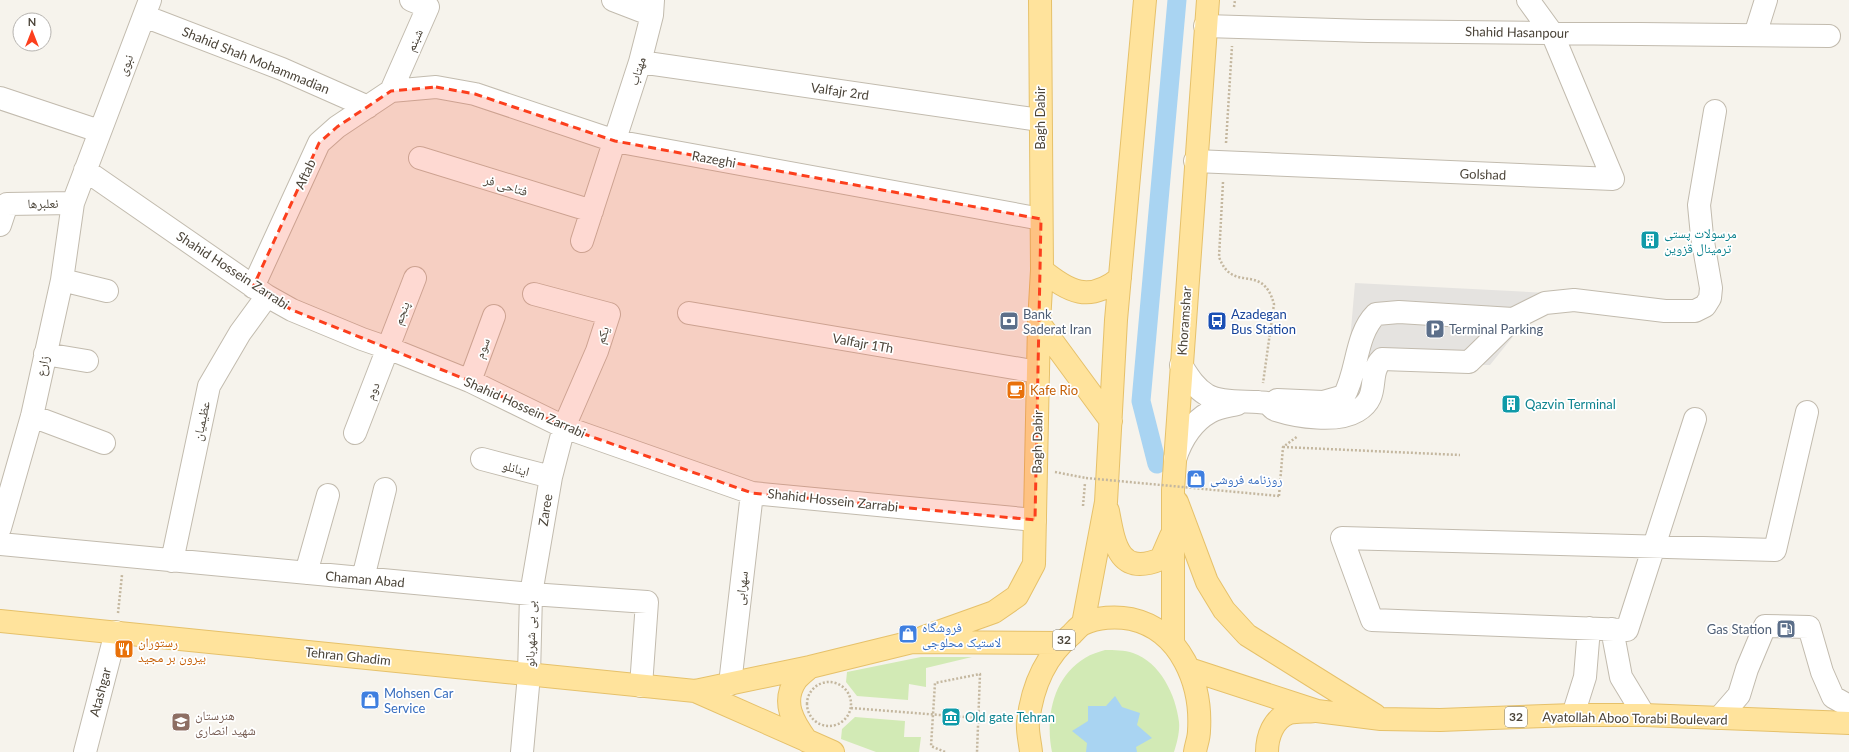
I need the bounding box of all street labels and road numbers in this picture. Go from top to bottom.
street label: Shahid Shah Mohammadian [180,23,332,97]
street label: Shahid Hasanpour [1465,23,1569,41]
street label: شبنم [402,26,427,54]
street label: نبوی [114,52,137,78]
street label: مهتاب [625,55,649,87]
street label: Valfajr 2rd [810,79,870,103]
street label: Bagh Dabir [1032,86,1048,150]
street label: Razeghi [691,147,737,171]
street label: Aftab [291,157,319,191]
street label: Golshad [1459,165,1507,183]
street label: فتاحی فر [481,171,530,200]
street label: نعلبرها [27,195,59,212]
street label: Shahid Hossein Zarrabi [174,228,292,312]
street label: Khoramshar [1174,286,1194,356]
street label: پنجم [389,299,414,327]
street label: یکم [592,324,613,346]
street label: Valfajr 1Th [831,330,895,356]
street label: سوم [471,335,494,361]
street label: زارع [32,354,54,378]
street label: Shahid Hossein Zarrabi [462,373,588,441]
street label: دوم [361,380,384,403]
street label: عظیمیان [189,399,214,443]
street label: Bagh Dabir [1028,410,1046,474]
street label: اینانلو [500,457,531,480]
street label: Shahid Hossein Zarrabi [767,485,899,515]
street label: Zaree [535,493,555,527]
street label: Chaman Abad [325,568,405,590]
street label: سهرابی [731,570,752,606]
street label: بی بی شهربانو [521,600,540,668]
road number: 32 [1053,630,1075,650]
street label: Tehran Ghadim [304,644,392,668]
street label: Atashgar [86,665,114,718]
road number: 32 [1505,707,1527,727]
street label: Ayatollah Aboo Torabi Boulevard [1542,708,1728,728]

